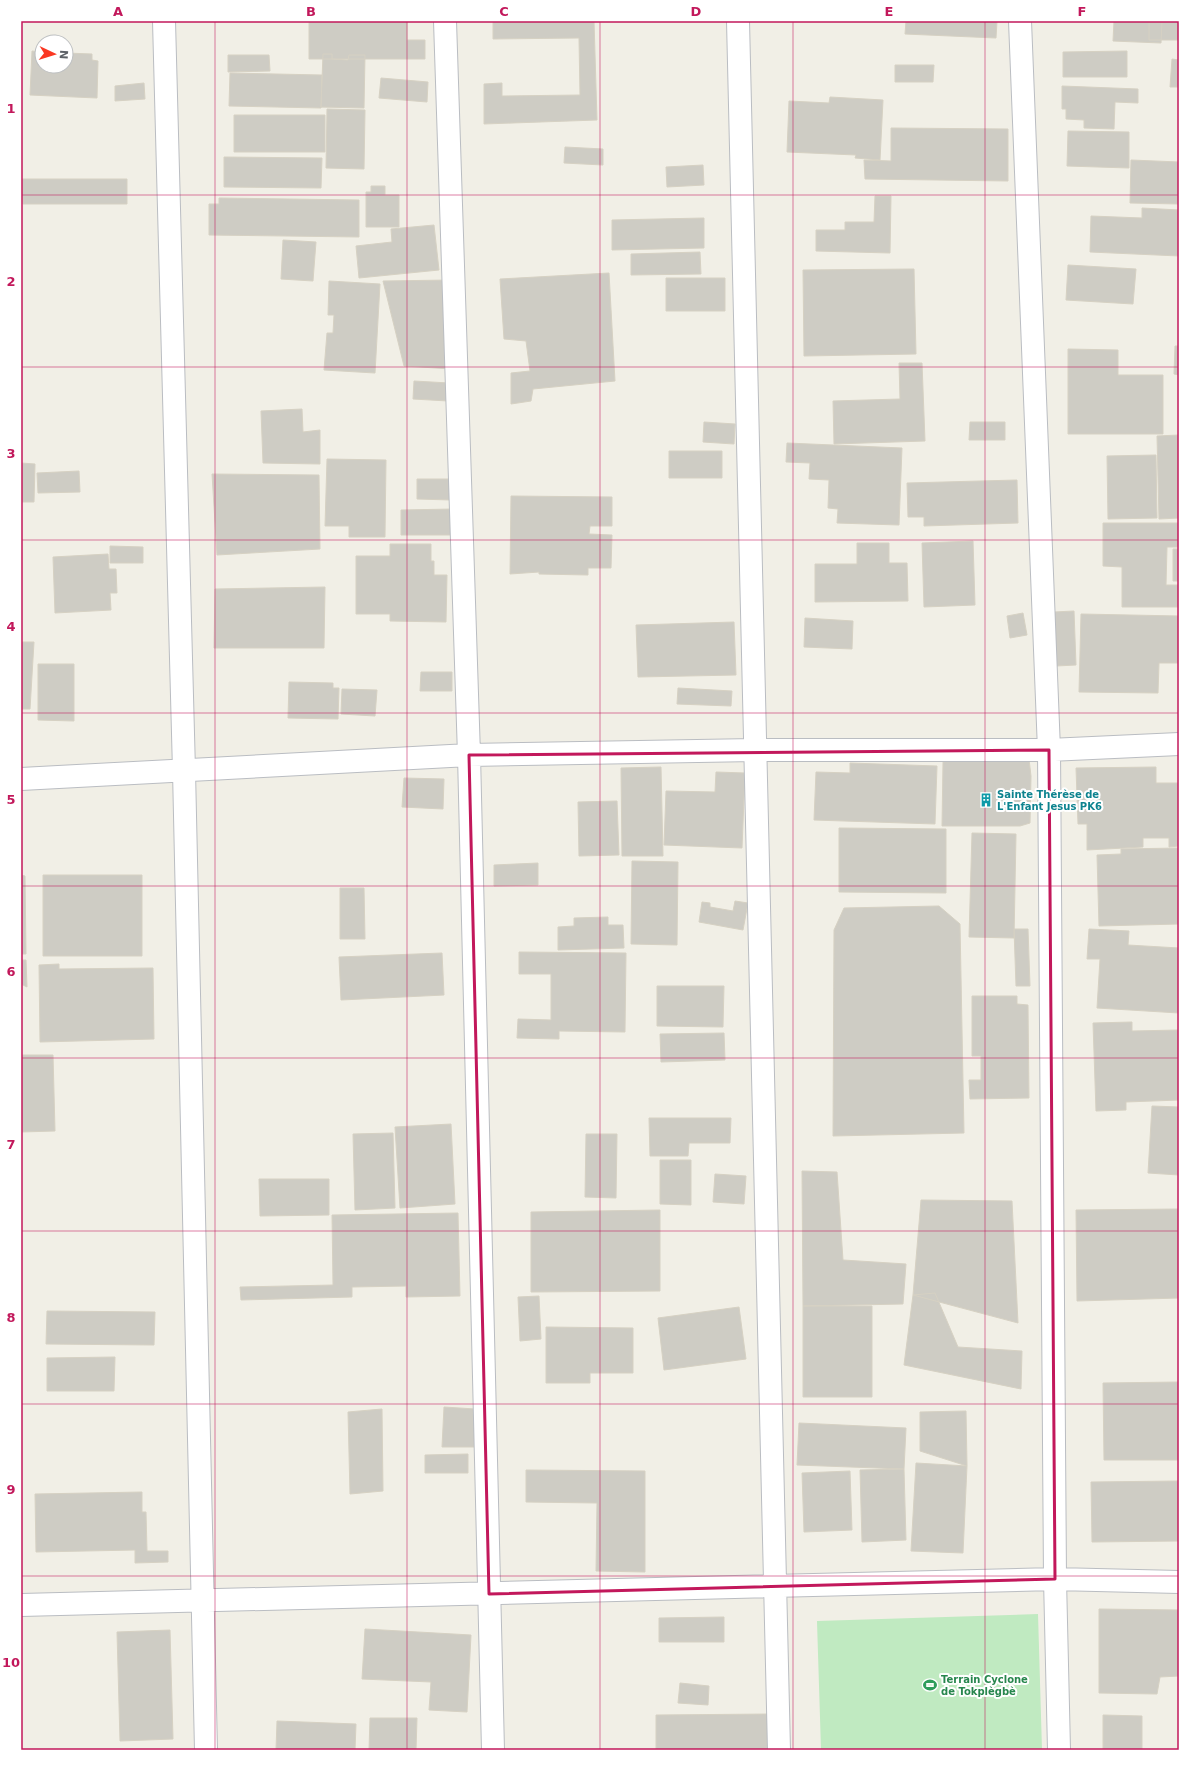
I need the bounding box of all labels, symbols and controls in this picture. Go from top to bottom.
text: A [113,4,123,19]
text: B [306,4,316,19]
text: C [499,4,509,19]
text: D [691,4,702,19]
text: E [885,4,893,19]
text: F [1078,4,1086,19]
north arrow [34,34,74,74]
text: N [57,50,70,60]
text: 1 [6,101,16,116]
text: 2 [6,274,16,289]
text: 3 [6,446,16,461]
text: 4 [6,619,16,634]
place label: Sainte Thérèse de L'Enfant Jesus PK6 [997,789,1102,812]
text: 5 [6,792,16,807]
building icon: Sainte Thérèse de L'Enfant Jesus PK6 [978,792,994,808]
text: 6 [6,964,16,979]
text: 7 [6,1137,16,1152]
text: 8 [6,1310,16,1325]
text: 9 [6,1482,16,1497]
text: 10 [2,1655,20,1670]
place label: Terrain Cyclone de Tokplègbè [941,1674,1028,1697]
sports icon: Terrain Cyclone de Tokplègbè [922,1677,938,1693]

